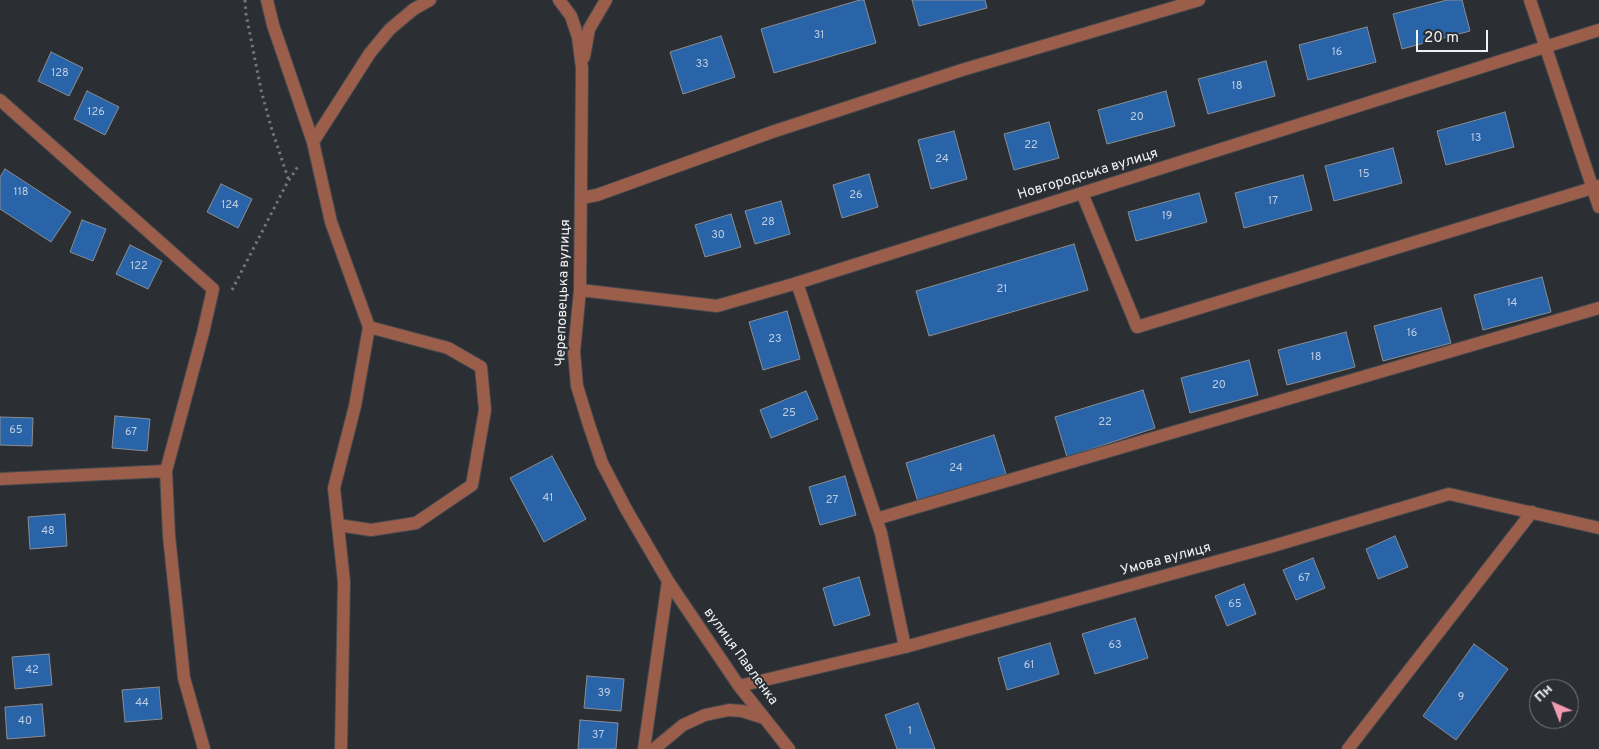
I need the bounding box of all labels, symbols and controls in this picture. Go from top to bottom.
scale bar [1419,20,1492,52]
house number: 31 [814,29,824,43]
text: 20 m [1424,29,1459,48]
house number: 16 [1332,46,1342,60]
house number: 33 [695,58,709,72]
house number: 128 [51,67,69,81]
house number: 18 [1232,80,1242,94]
house number: 126 [87,106,105,120]
house number: 20 [1130,111,1144,125]
house number: 13 [1471,132,1481,146]
house number: 22 [1024,139,1038,153]
street label: Новгородська вулиця [1016,146,1160,204]
house number: 24 [935,153,949,167]
house number: 15 [1359,168,1369,182]
house number: 118 [14,186,28,200]
house number: 26 [849,189,863,203]
house number: 17 [1268,195,1278,209]
house number: 124 [221,199,239,213]
house number: 19 [1162,210,1172,224]
house number: 28 [761,216,775,230]
street label: Череповецька вулиця [553,219,575,367]
house number: 30 [711,229,725,243]
house number: 122 [130,260,148,274]
house number: 21 [997,283,1007,297]
house number: 14 [1507,297,1517,311]
house number: 16 [1407,327,1417,341]
house number: 23 [768,333,782,347]
house number: 18 [1311,351,1321,365]
house number: 20 [1212,379,1226,393]
house number: 25 [782,407,796,421]
house number: 22 [1098,416,1112,430]
house number: 65 [9,424,23,438]
house number: 67 [125,426,137,440]
house number: 24 [949,462,963,476]
house number: 41 [543,492,553,506]
house number: 27 [826,494,838,508]
house number: 48 [41,525,55,539]
street label: Умова вулиця [1119,540,1213,580]
house number: 67 [1298,572,1310,586]
house number: 65 [1228,598,1242,612]
street label: вулиця Павленка [699,605,781,709]
house number: 63 [1108,639,1122,653]
house number: 61 [1024,659,1034,673]
house number: 42 [25,664,39,678]
north arrow [1529,679,1579,729]
text: Пн [1531,681,1557,706]
house number: 39 [598,687,610,701]
house number: 9 [1458,691,1464,705]
house number: 44 [135,697,149,711]
house number: 40 [18,715,32,729]
house number: 1 [908,725,912,739]
house number: 37 [592,729,604,743]

